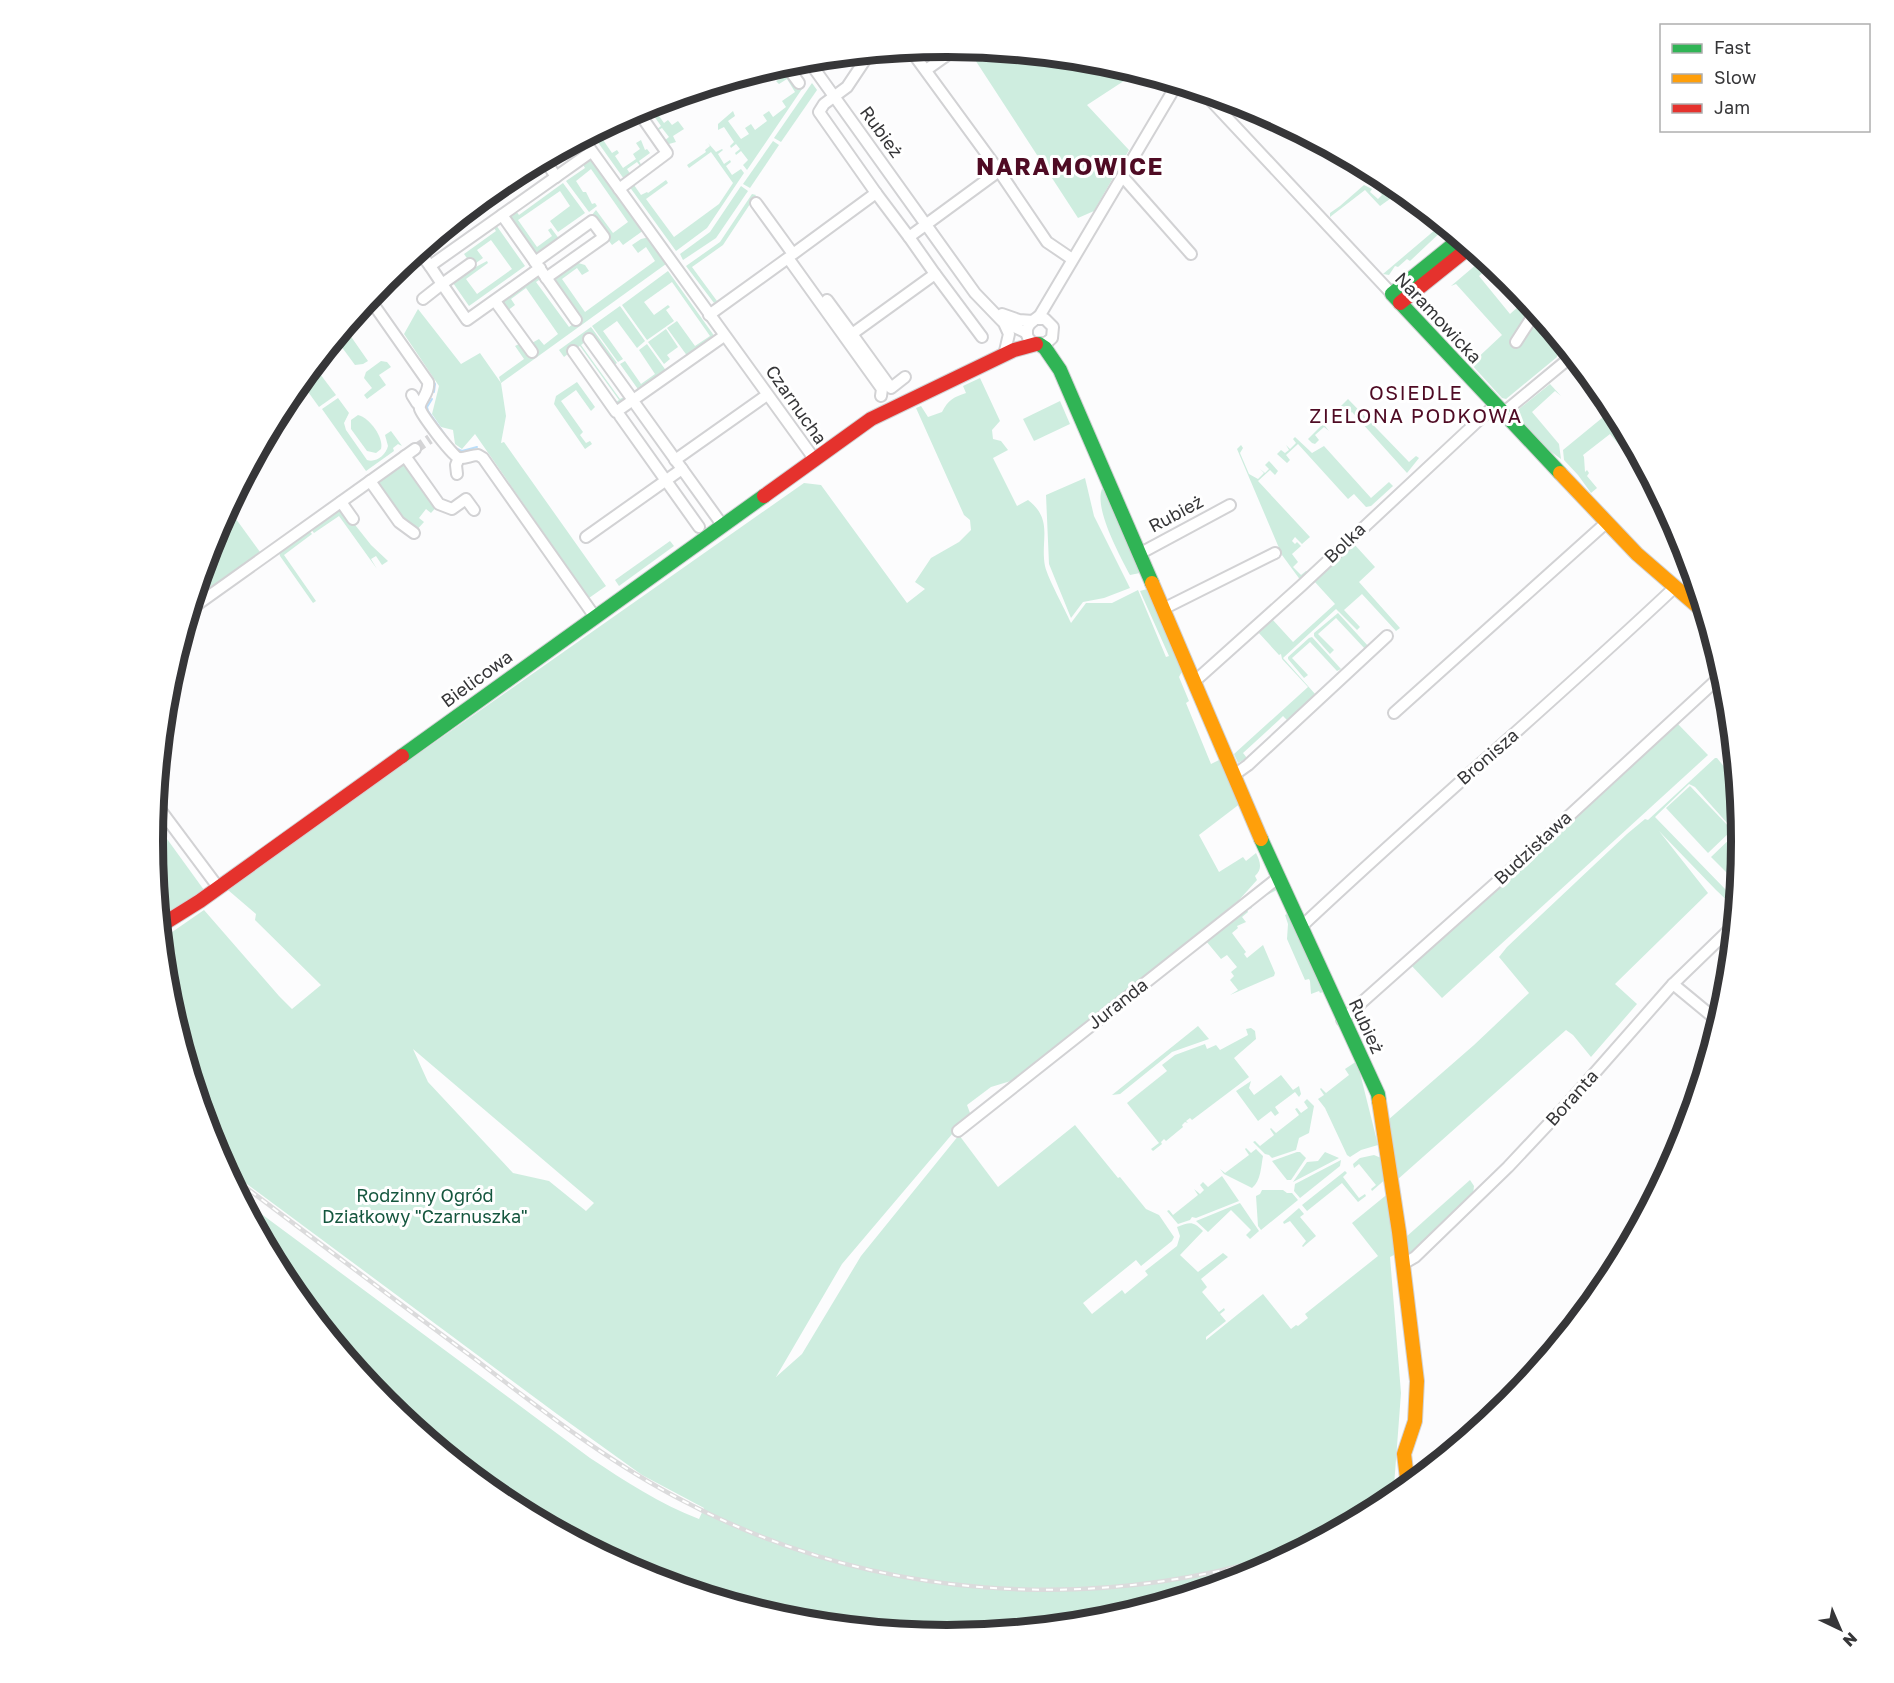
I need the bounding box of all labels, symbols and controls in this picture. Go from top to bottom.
legend [1660,24,1870,132]
text: Fast [1714,36,1751,58]
text: Slow [1714,66,1757,88]
text: Jam [1714,96,1750,118]
street label: Rubież [856,101,908,161]
district label: NARAMOWICE [976,151,1164,180]
street label: Naramowicka [1391,267,1487,368]
street label: Czarnucha [762,361,832,448]
district label: OSIEDLE ZIELONA PODKOWA [1309,380,1523,427]
street label: Rubież [1145,490,1206,537]
street label: Bolka [1319,517,1369,567]
street label: Bielicowa [436,645,516,711]
street label: Bronisza [1452,724,1523,789]
street label: Budzisława [1489,806,1576,889]
street label: Juranda [1083,973,1152,1033]
street label: Rubież [1345,995,1389,1057]
street label: Boranta [1540,1065,1602,1130]
park label: Rodzinny Ogród Działkowy "Czarnuszka" [322,1184,528,1227]
north arrow [1810,1599,1870,1659]
text: N [1839,1628,1862,1651]

